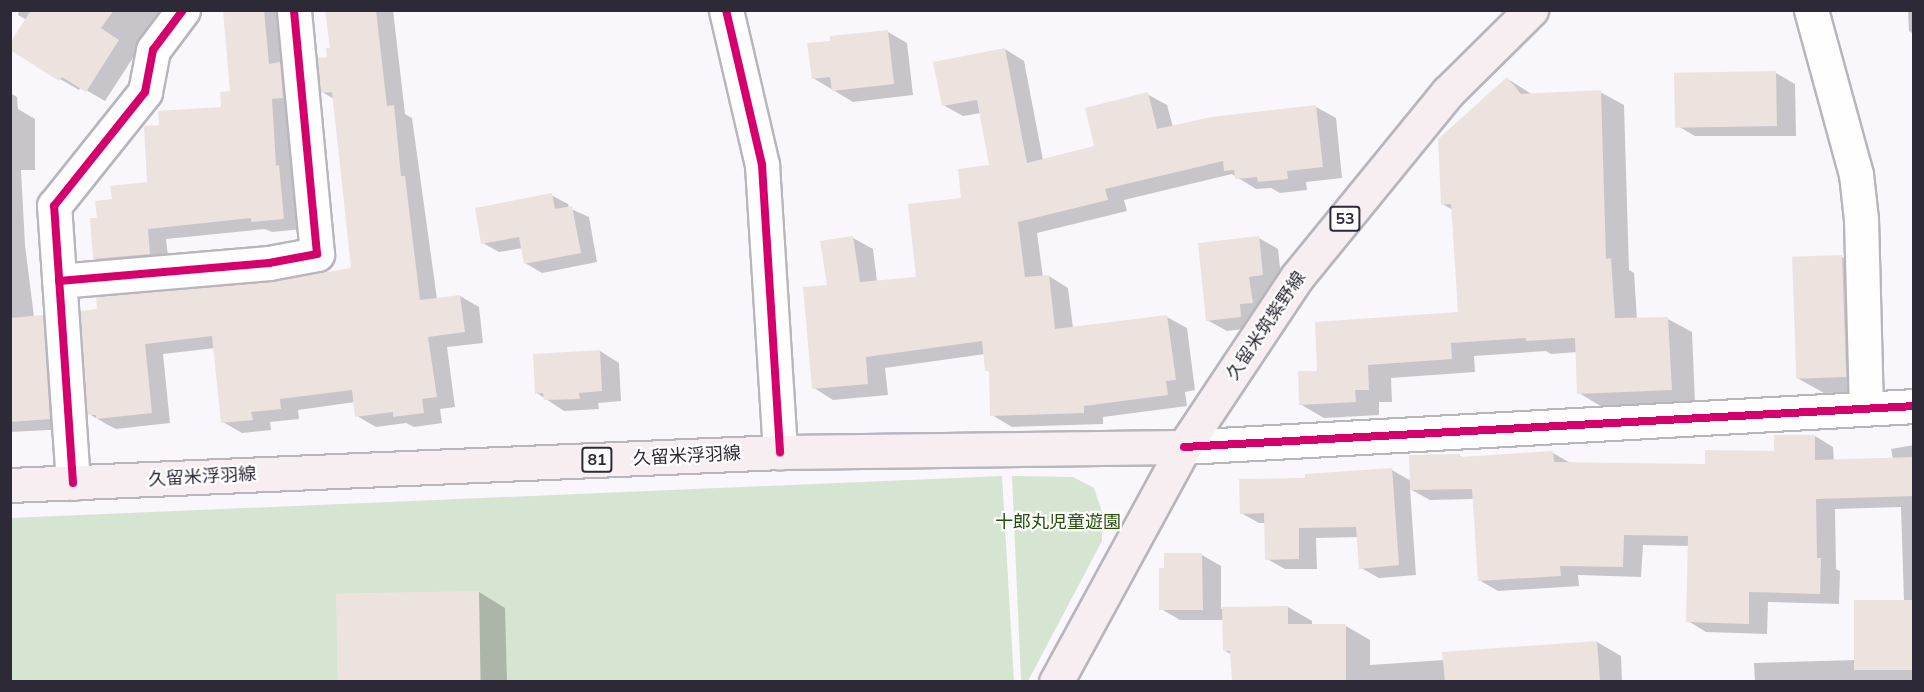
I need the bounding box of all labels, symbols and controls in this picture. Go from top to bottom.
road number: 53 [1328,206,1362,232]
street label: 久留米筑紫野線 [1222,268,1310,384]
street label: 久留米浮羽線 [633,442,741,470]
road number: 81 [580,447,614,473]
street label: 久留米浮羽線 [148,463,256,491]
park label: 十郎丸児童遊園 [995,511,1121,533]

